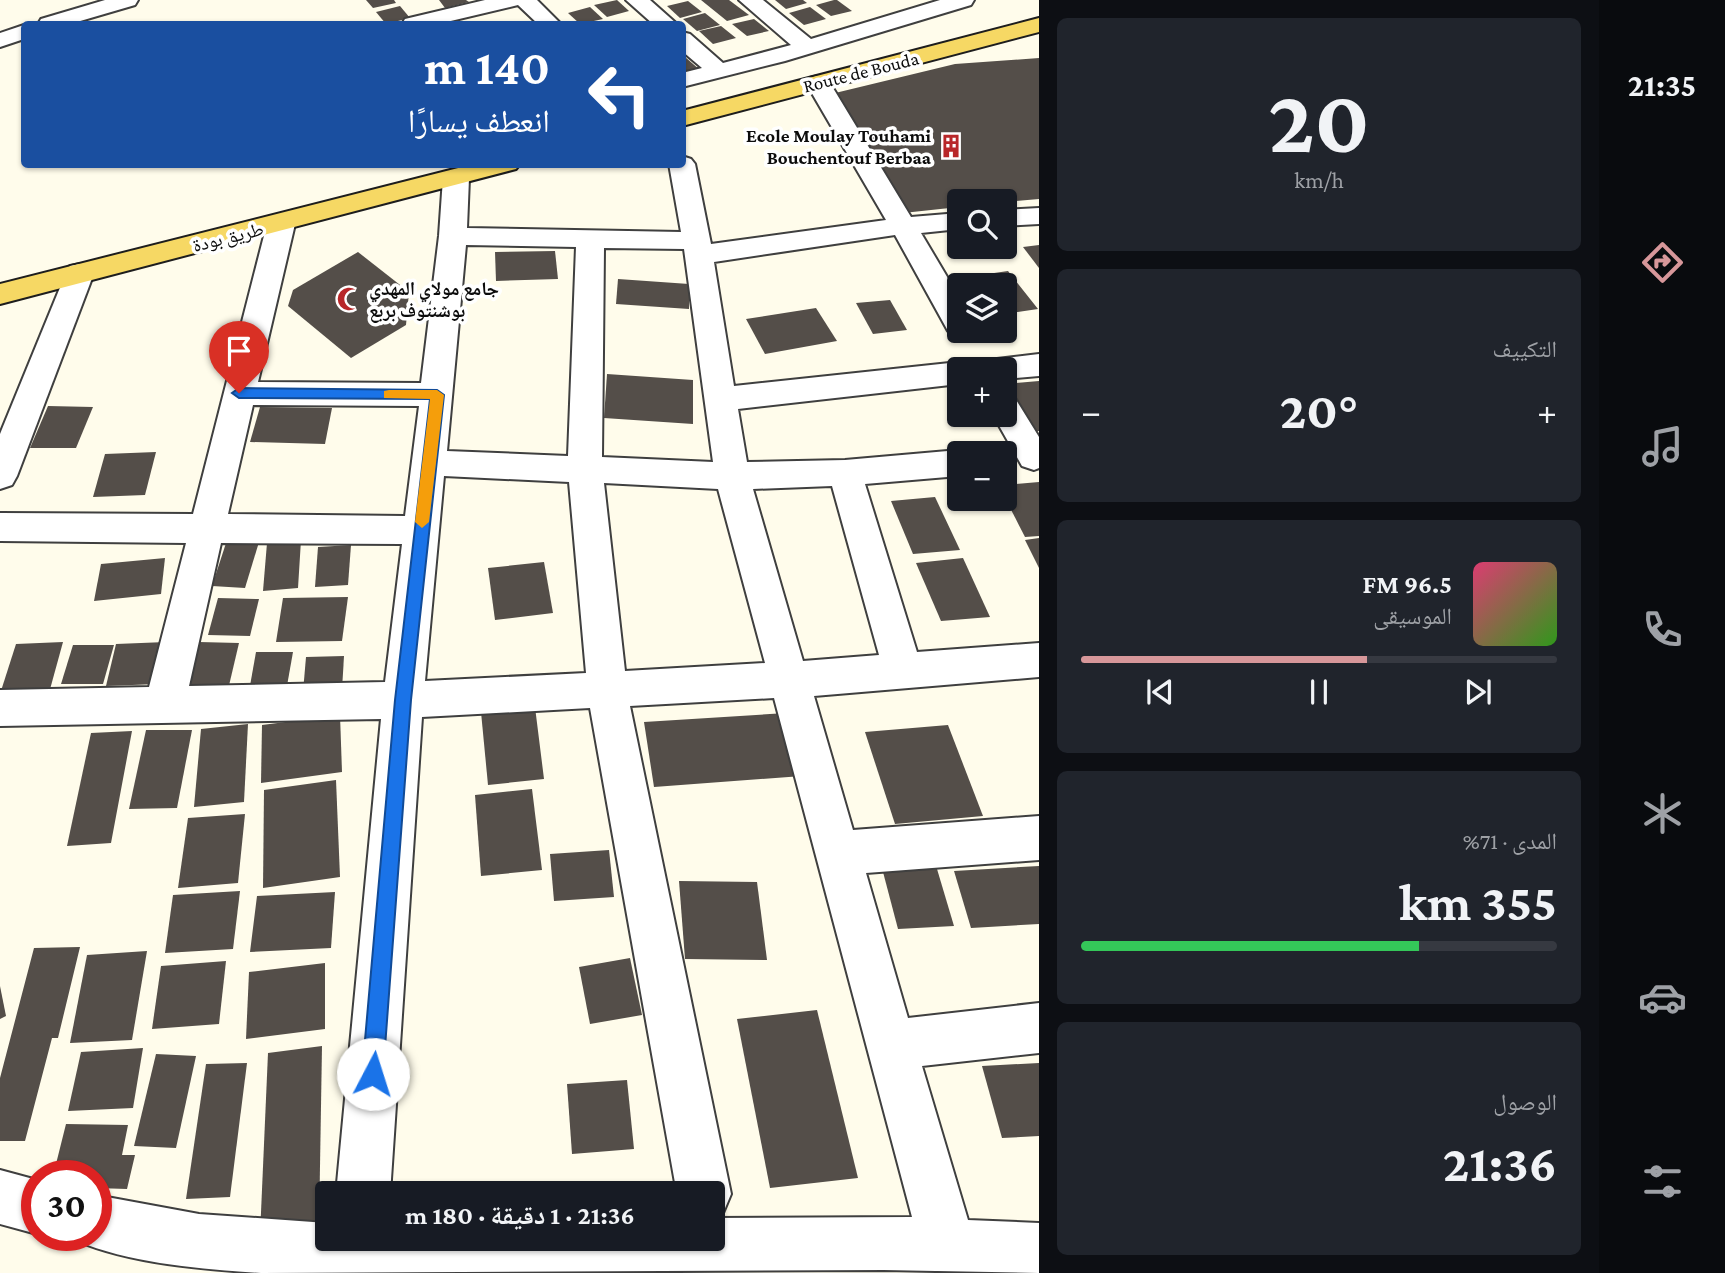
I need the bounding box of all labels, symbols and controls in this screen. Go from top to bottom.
text: 140 m [425,40,550,95]
street label: Route de Bouda [801,47,921,97]
icon: left [574,49,665,140]
text: 21:35 [1628,67,1696,103]
text: 20 [1268,70,1370,172]
text: انعطف يسارًا [408,103,550,139]
place label: Ecole Moulay Touhami Bouchentouf Berbaa [746,125,932,168]
building icon: Ecole Moulay Touhami Bouchentouf Berbaa [937,132,965,160]
text: km/h [1294,167,1344,193]
map controls [947,189,1017,511]
button: search [947,189,1017,259]
street label: طريق بودة [190,218,266,257]
icon: directions [1638,238,1687,287]
button: layers [947,273,1017,343]
place label: جامع مولاي المهدي بوشنتوف بربع [369,278,499,323]
mosque icon: جامع مولاي المهدي بوشنتوف بربع [335,285,363,313]
pin [209,321,269,393]
icon: arrive [220,332,258,370]
text: التكييف [1492,336,1557,362]
button: + [947,357,1017,427]
text: 20° [1280,381,1358,439]
text: − [1081,390,1101,432]
text: + [1537,390,1557,432]
icon: music [1638,422,1687,471]
button: − [947,441,1017,511]
text: 96.5 FM [1363,570,1452,599]
text: الموسيقى [1373,603,1452,629]
icon: phone [1638,605,1687,654]
icon: previous [1141,673,1179,711]
icon: pause [1300,673,1338,711]
icon: next [1459,673,1497,711]
icon: climate [1638,789,1687,838]
text: المدى · 71% [1463,828,1557,854]
text: 355 km [1399,873,1557,931]
icon: car [1638,973,1687,1022]
position arrow [336,1037,410,1111]
text: الوصول [1493,1089,1557,1115]
text: 21:36 [1443,1134,1557,1192]
icon: filters [1638,1157,1687,1206]
speed limit sign: 30 [21,1160,112,1251]
text: 21:36 · 1 دقيقة · 180 m [405,1201,635,1230]

